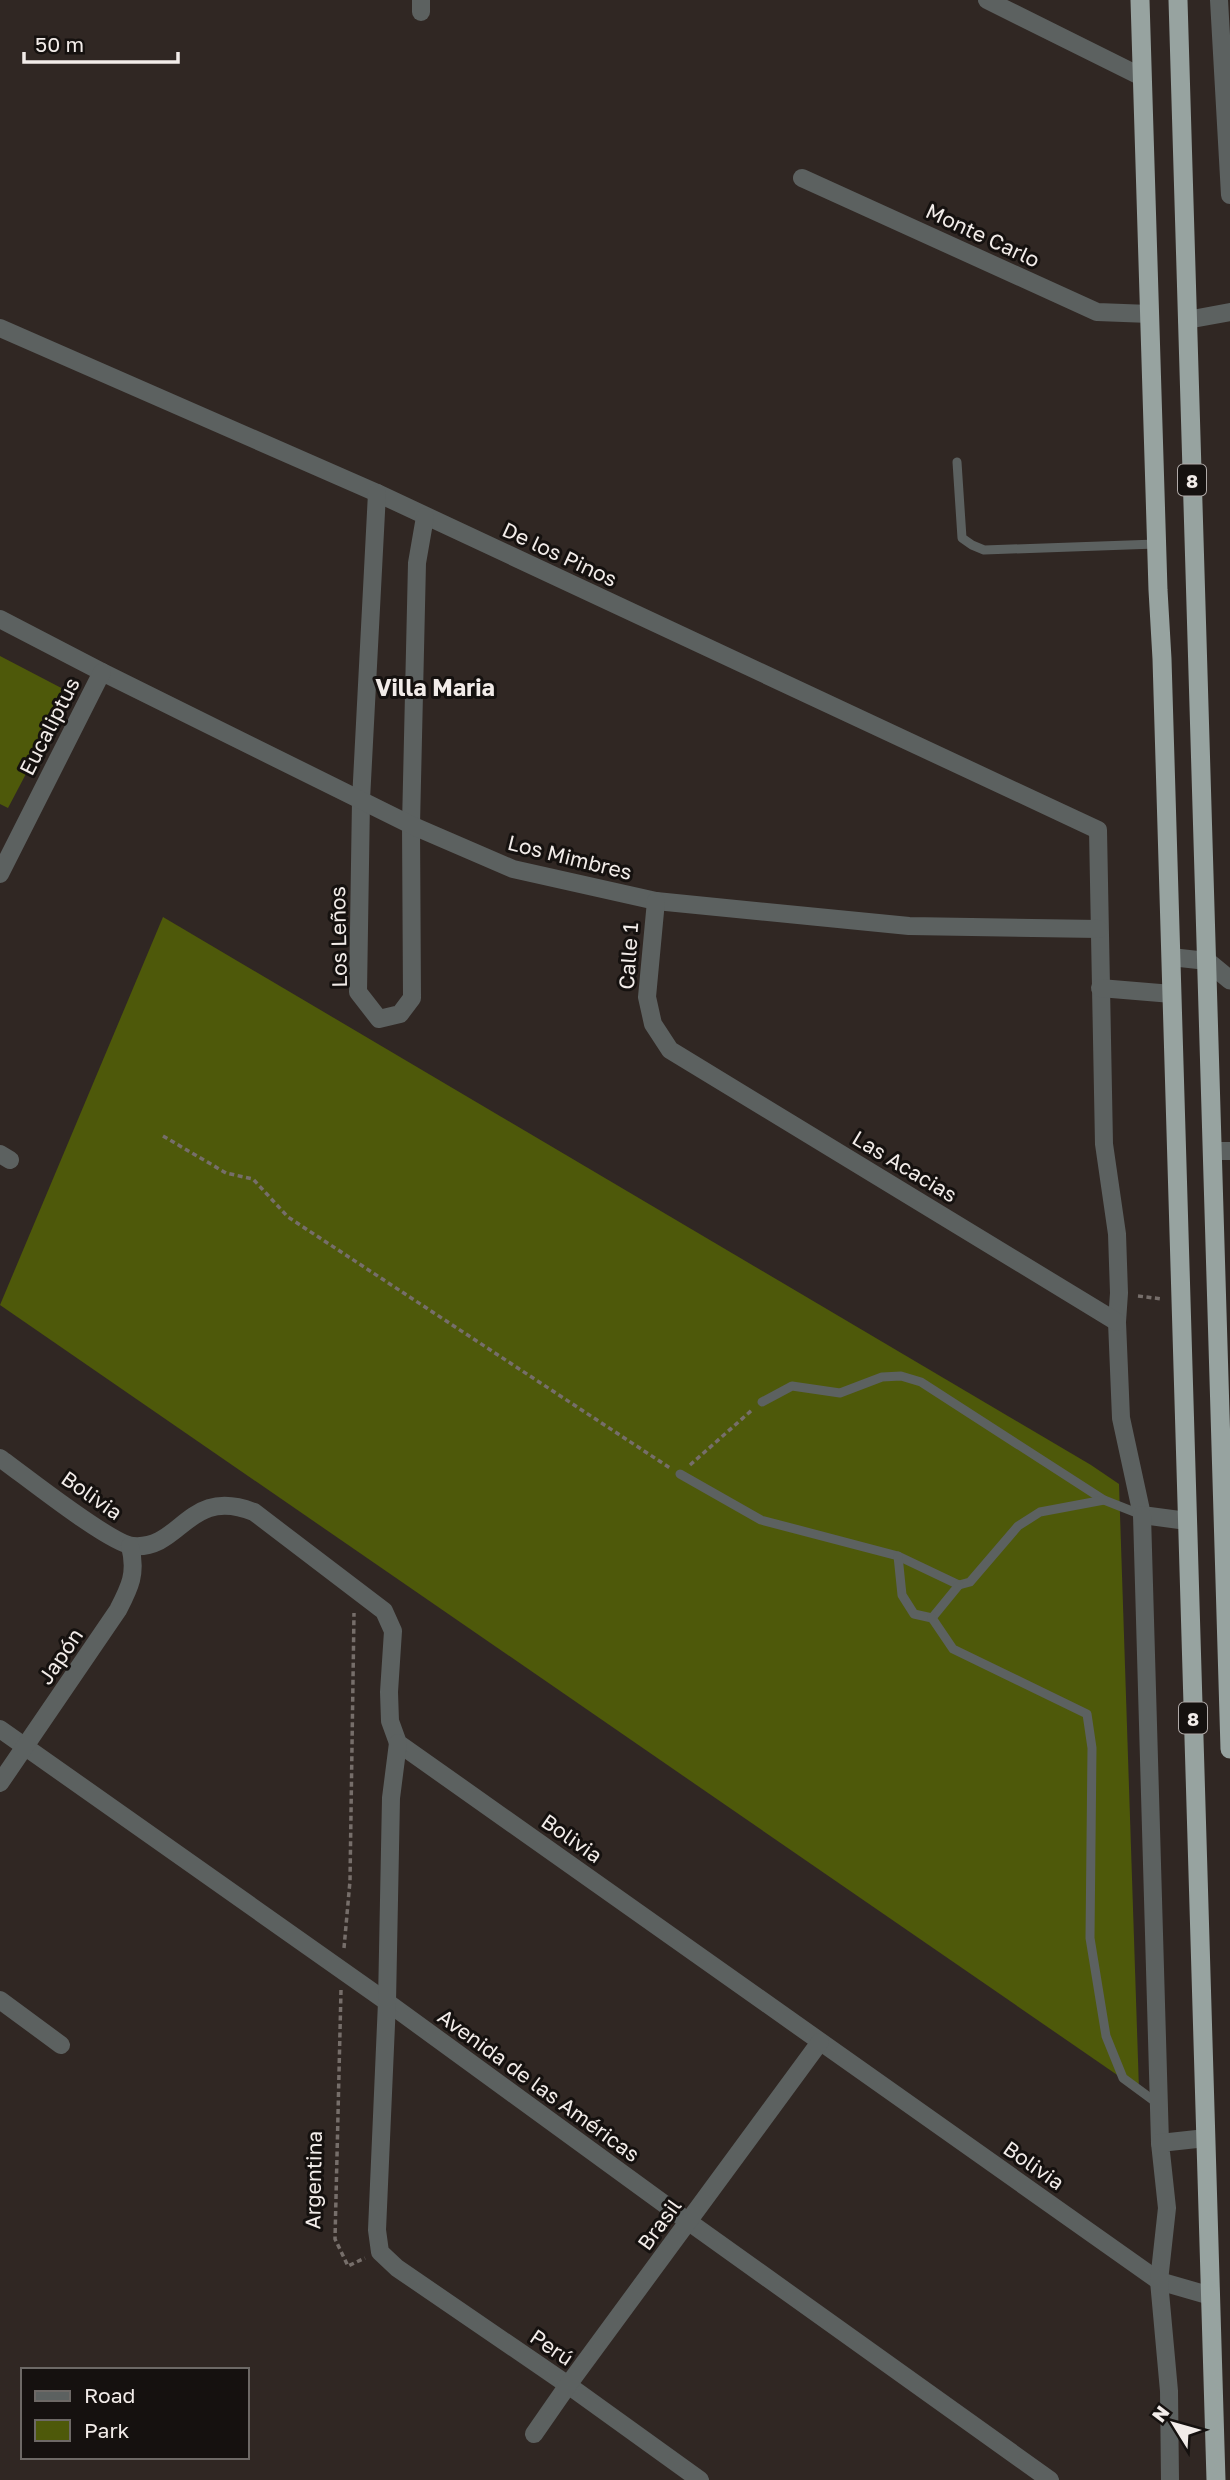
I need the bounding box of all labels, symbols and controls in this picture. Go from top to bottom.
scale bar [24,21,178,65]
text: 50 m [35,31,84,57]
street label: Monte Carlo [922,197,1044,273]
road number: 8 [1178,464,1206,495]
street label: De los Pinos [498,516,622,592]
street label: Eucaliptus [13,673,85,779]
district label: Villa Maria [375,673,495,701]
street label: Los Mimbres [505,829,635,885]
street label: Los Leños [324,886,352,988]
street label: Calle 1 [613,922,643,990]
street label: Las Acacias [848,1125,962,1207]
street label: Bolivia [57,1465,127,1525]
street label: Japón [32,1623,88,1689]
road number: 8 [1179,1702,1207,1734]
street label: Bolivia [537,1808,607,1868]
street label: Avenida de las Américas [433,2003,645,2167]
street label: Argentina [299,2130,327,2230]
street label: Bolivia [999,2135,1069,2195]
street label: Brasil [632,2193,686,2255]
street label: Perú [525,2323,579,2371]
legend [21,2368,248,2459]
text: Road [84,2382,135,2408]
north arrow [1139,2389,1209,2459]
text: N [1146,2401,1174,2426]
text: Park [84,2417,130,2443]

